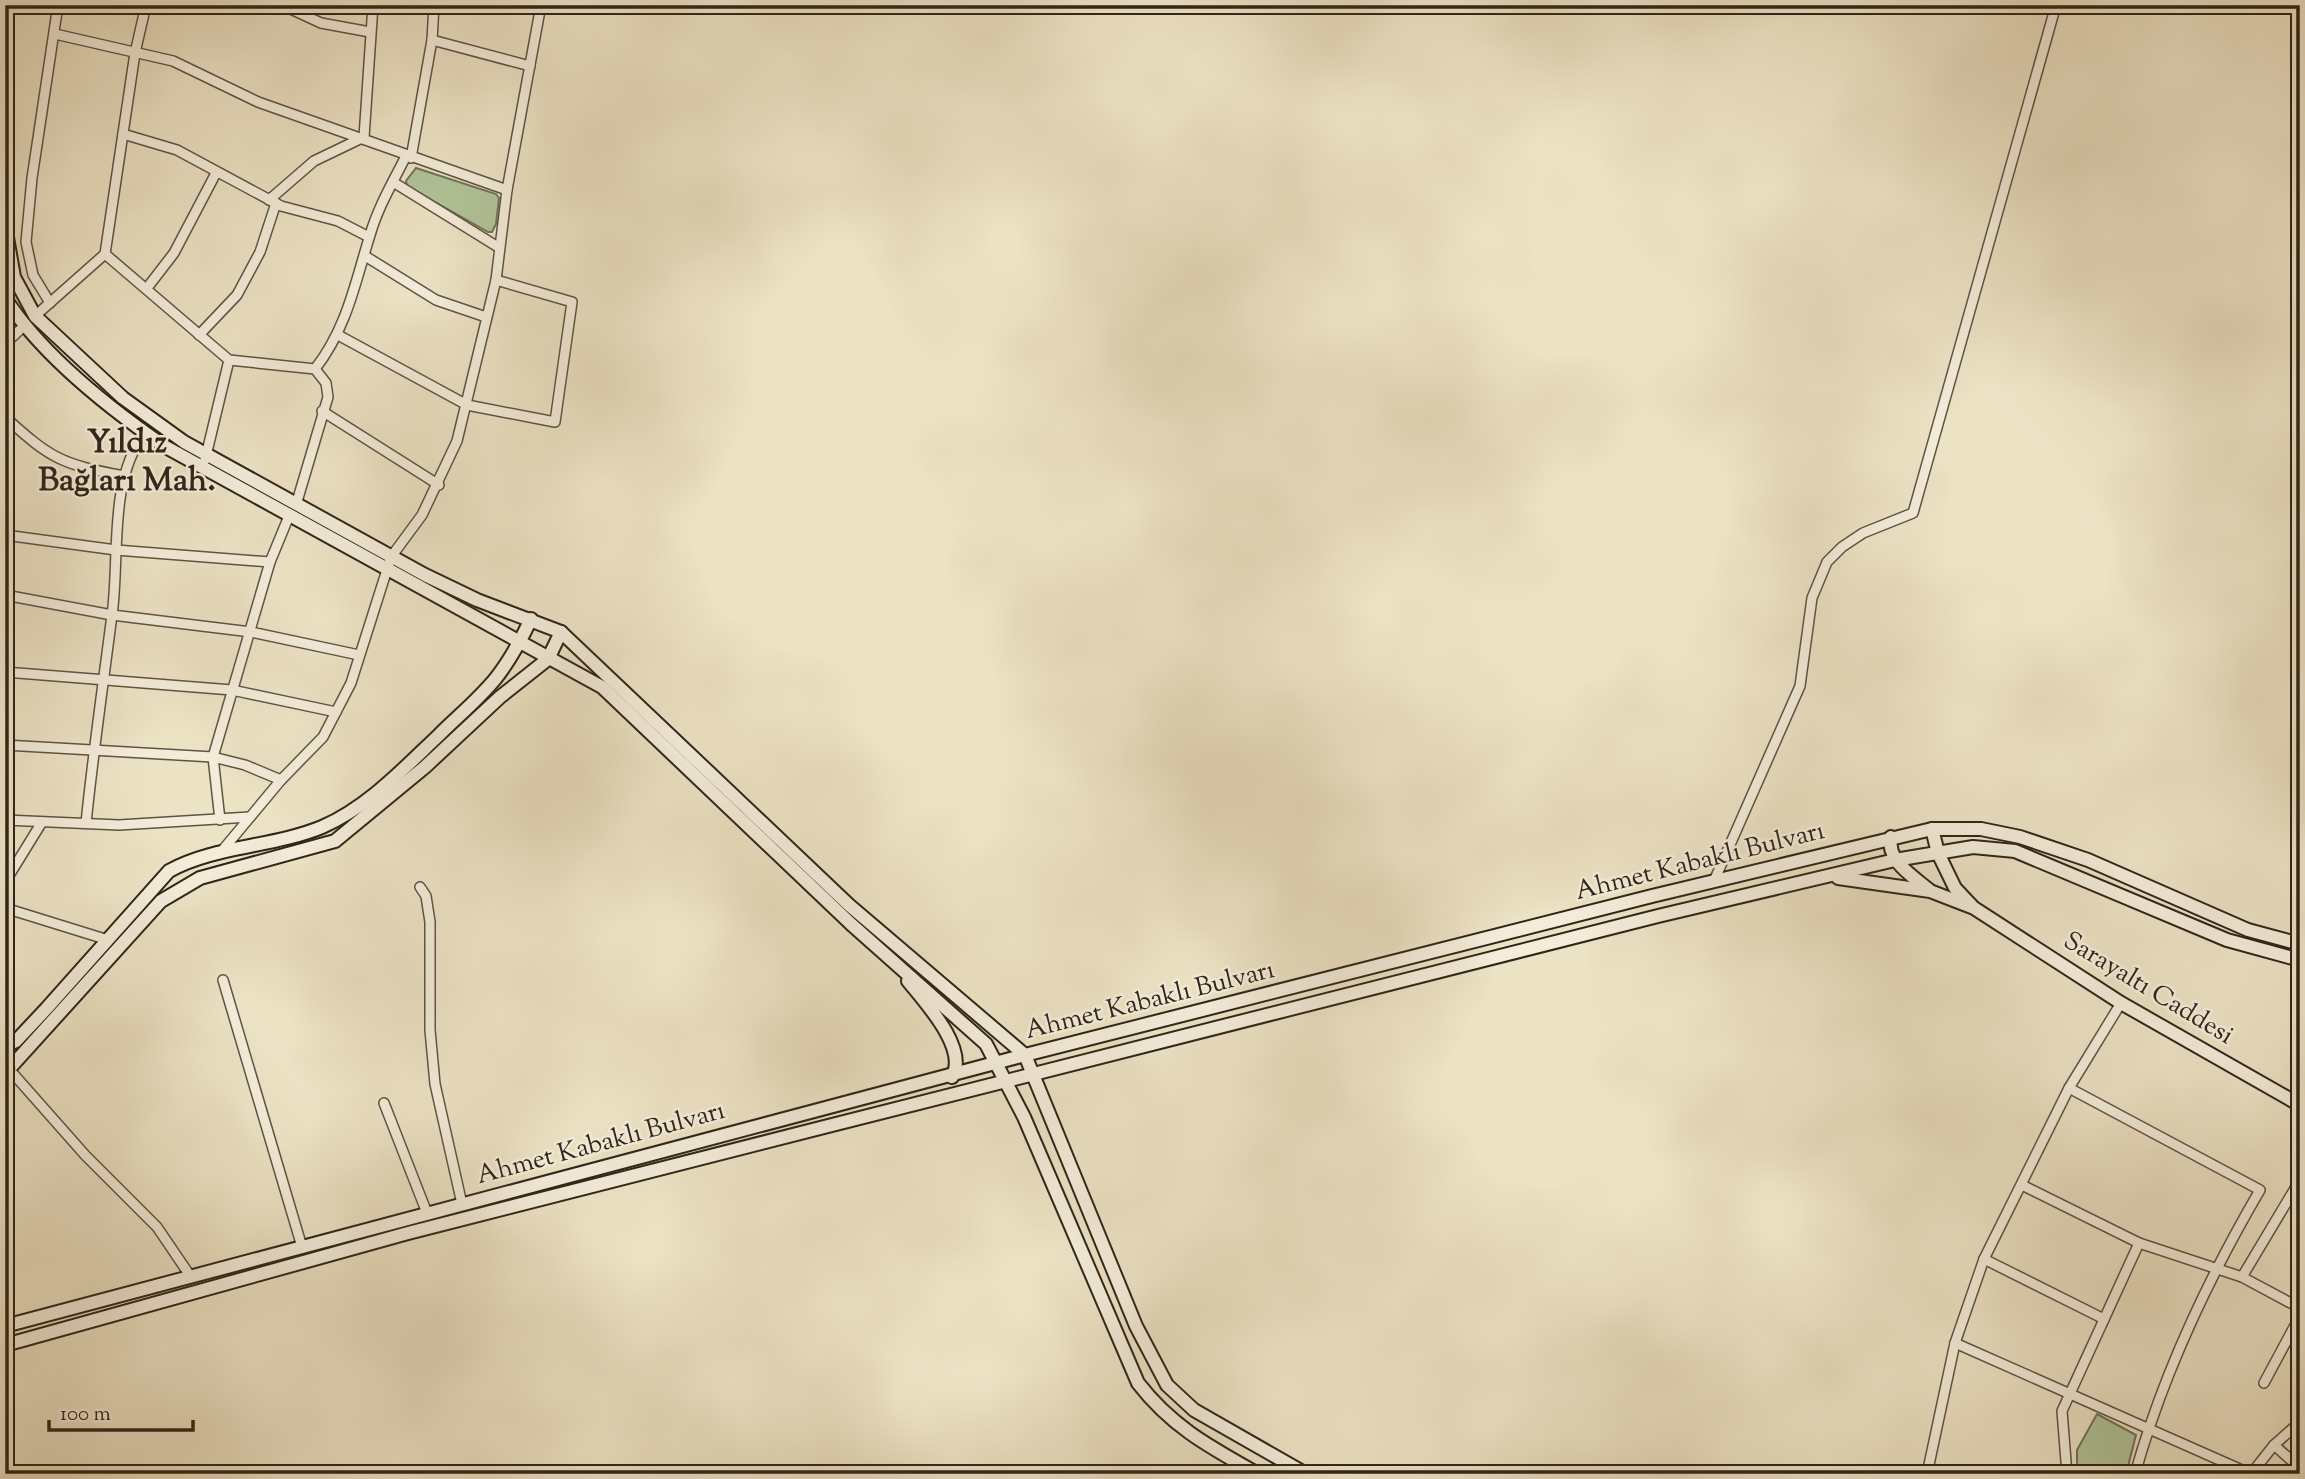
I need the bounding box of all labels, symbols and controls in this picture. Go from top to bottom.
district label: Yıldız Bağları Mah. [38,420,216,506]
street label: Ahmet Kabaklı Bulvarı [1571,813,1829,911]
street label: Sarayaltı Caddesi [2056,923,2240,1055]
street label: Ahmet Kabaklı Bulvarı [1021,952,1279,1050]
street label: Ahmet Kabaklı Bulvarı [473,1093,729,1195]
scale bar [49,1388,192,1432]
text: 100 m [60,1400,111,1430]

